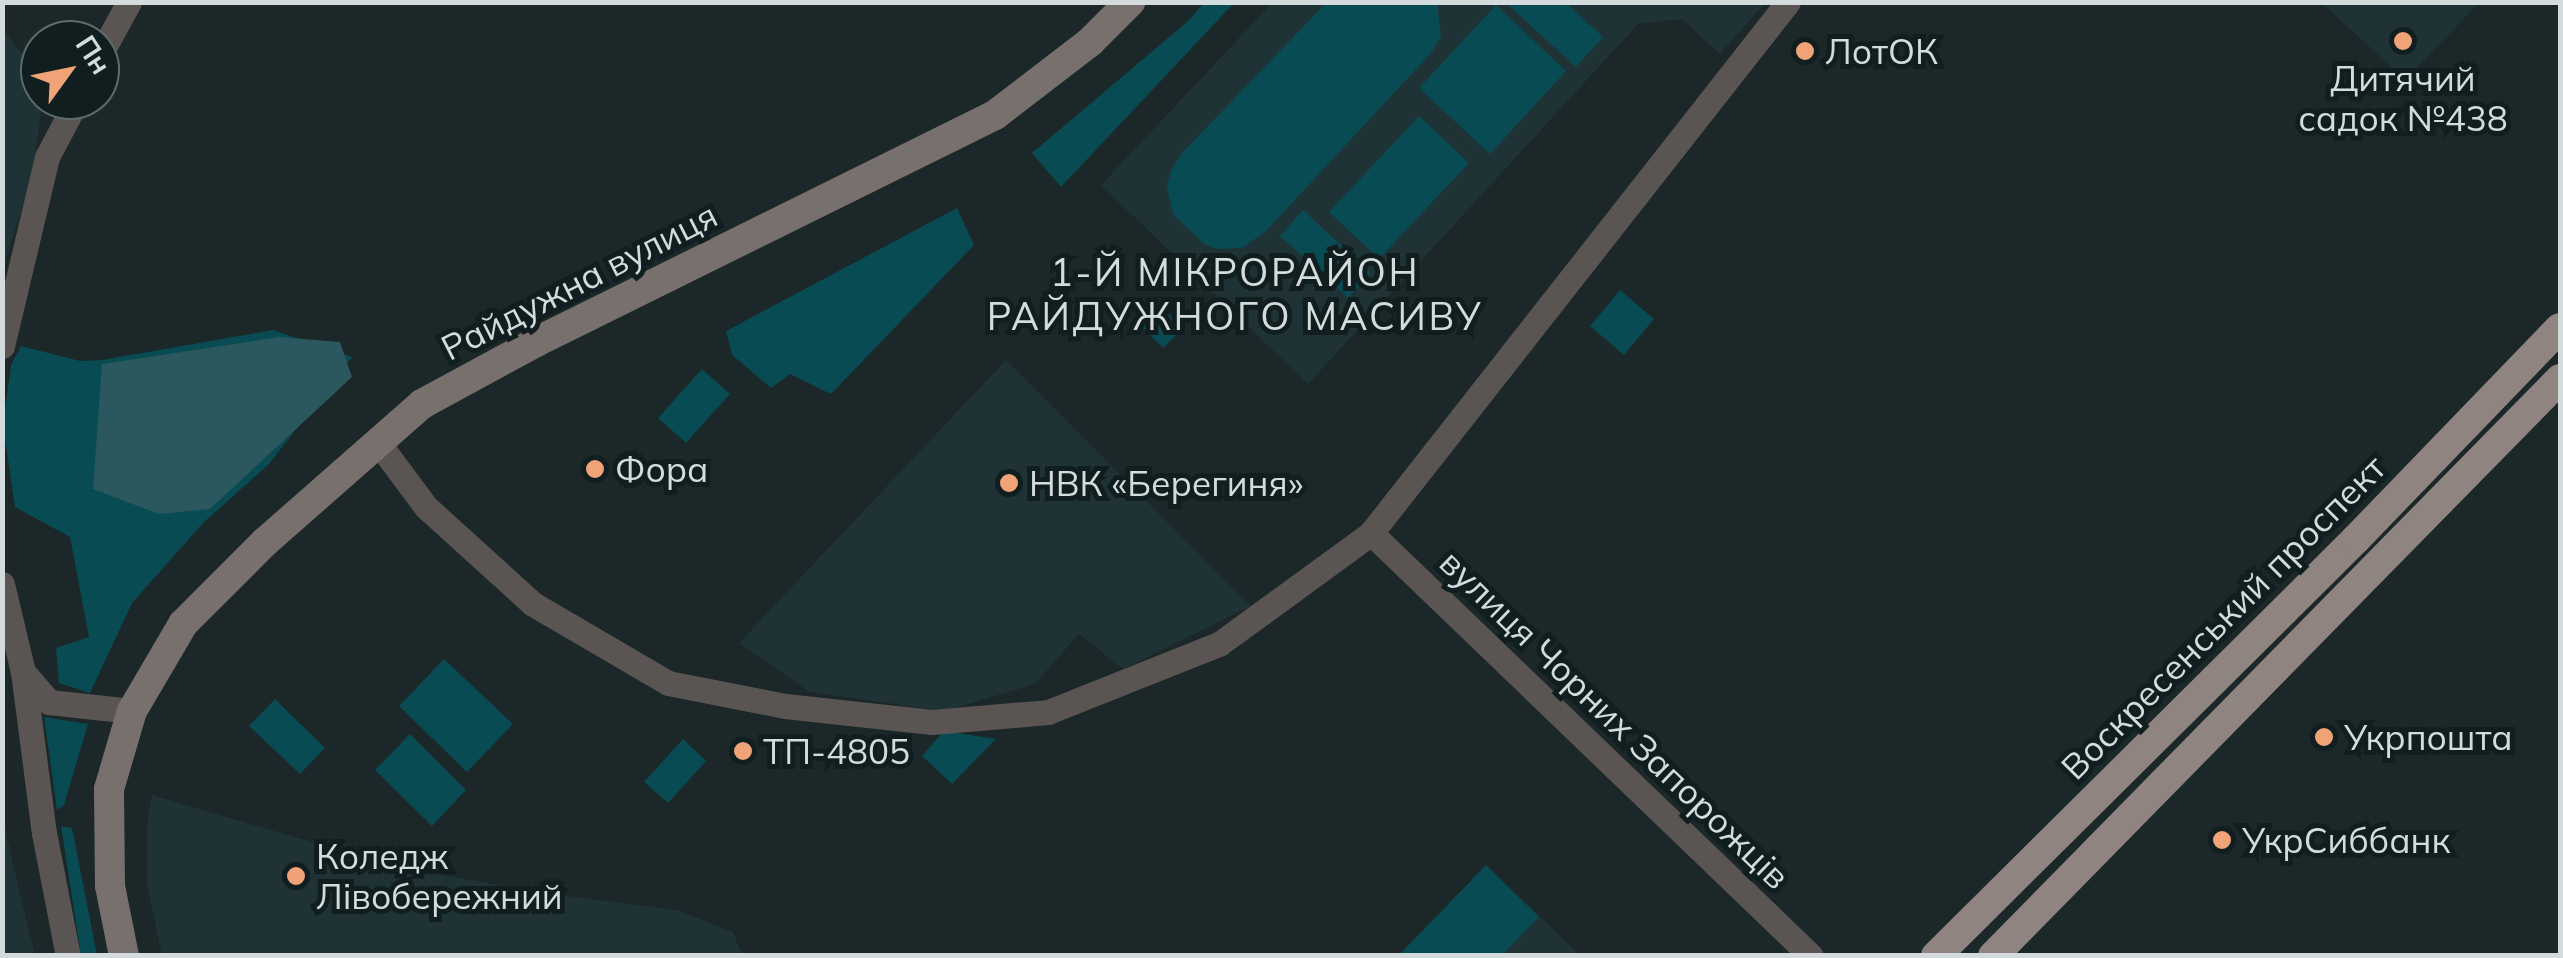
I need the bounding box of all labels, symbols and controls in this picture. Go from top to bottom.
north arrow [20,20,120,120]
text: Пн [69,29,119,80]
place label: ЛотОК [1825,30,1938,72]
marker: Дитячий садок №438 [2392,30,2414,52]
marker: ЛотОК [1794,40,1816,62]
place label: Дитячий садок №438 [2298,57,2508,139]
street label: Райдужна вулиця [434,193,724,369]
district label: 1-Й МІКРОРАЙОН РАЙДУЖНОГО МАСИВУ [987,250,1483,340]
street label: Воскресенський проспект [2052,446,2394,788]
place label: Фора [615,448,708,490]
marker: Фора [584,458,606,480]
place label: НВК «Берегиня» [1029,462,1303,504]
marker: НВК «Берегиня» [998,472,1020,494]
street label: вулиця Чорних Запорожців [1432,541,1798,897]
place label: Укрпошта [2344,716,2513,758]
marker: Укрпошта [2313,726,2335,748]
place label: ТП-4805 [763,730,910,772]
marker: ТП-4805 [732,740,754,762]
place label: УкрСиббанк [2242,819,2450,861]
marker: УкрСиббанк [2211,829,2233,851]
place label: Коледж Лівобережний [316,835,563,917]
marker: Коледж Лівобережний [285,865,307,887]

